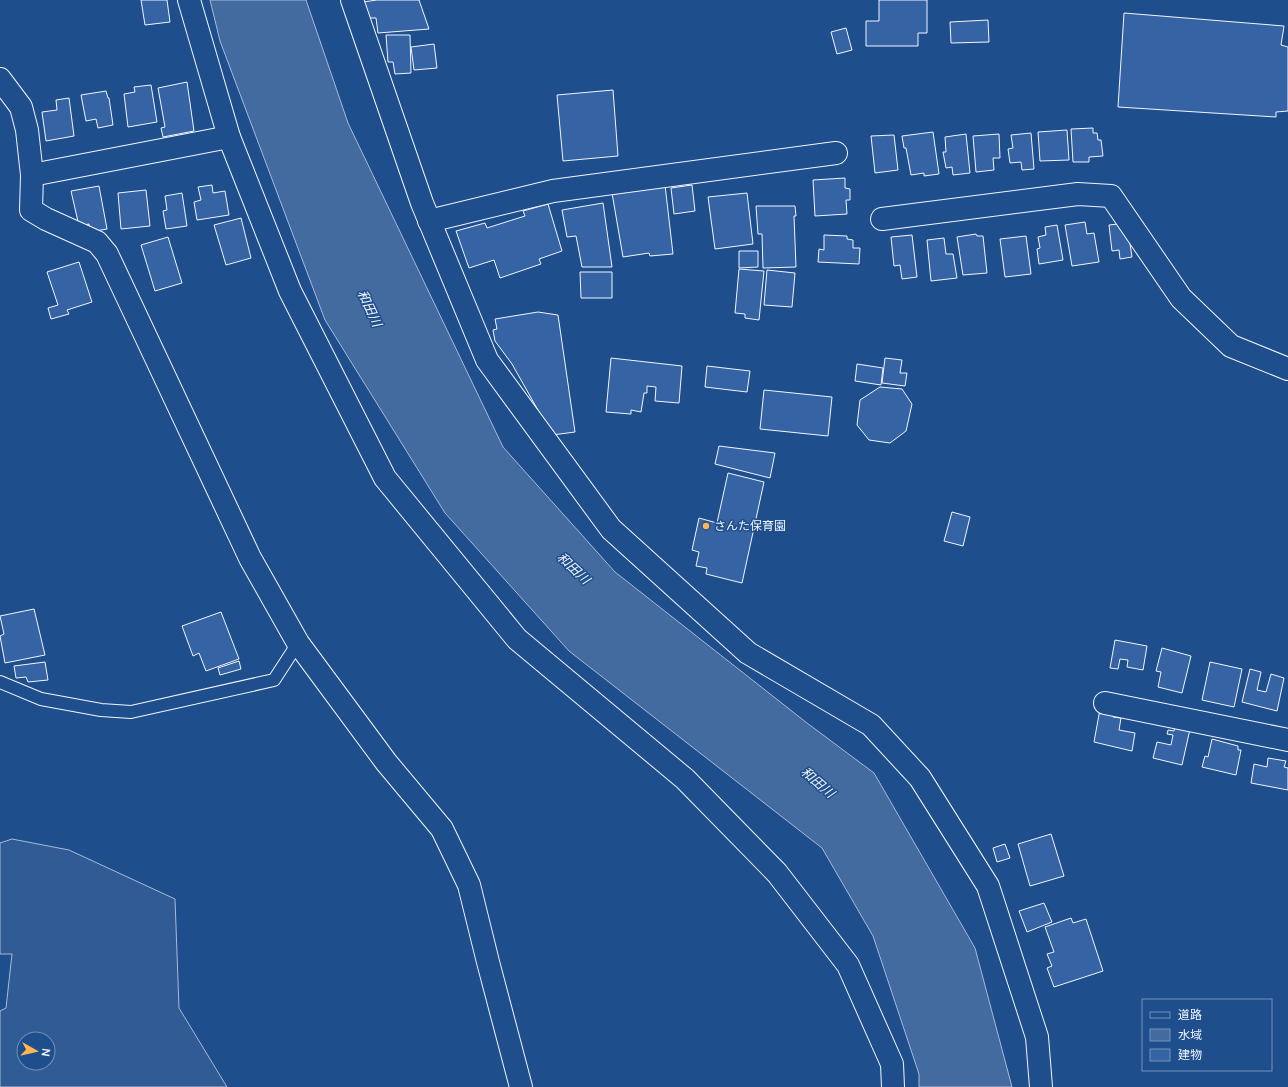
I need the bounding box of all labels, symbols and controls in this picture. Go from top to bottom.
water label: 和田川 [354,287,387,331]
place label: さんた保育園 [714,517,786,534]
marker: さんた保育園 [701,521,711,531]
water label: 和田川 [554,548,596,589]
water label: 和田川 [797,762,840,803]
legend [1142,999,1272,1071]
text: 道路 [1178,1006,1202,1023]
text: 水域 [1178,1026,1202,1043]
north arrow [16,1031,56,1071]
text: 建物 [1178,1046,1202,1063]
text: N [38,1048,54,1058]

